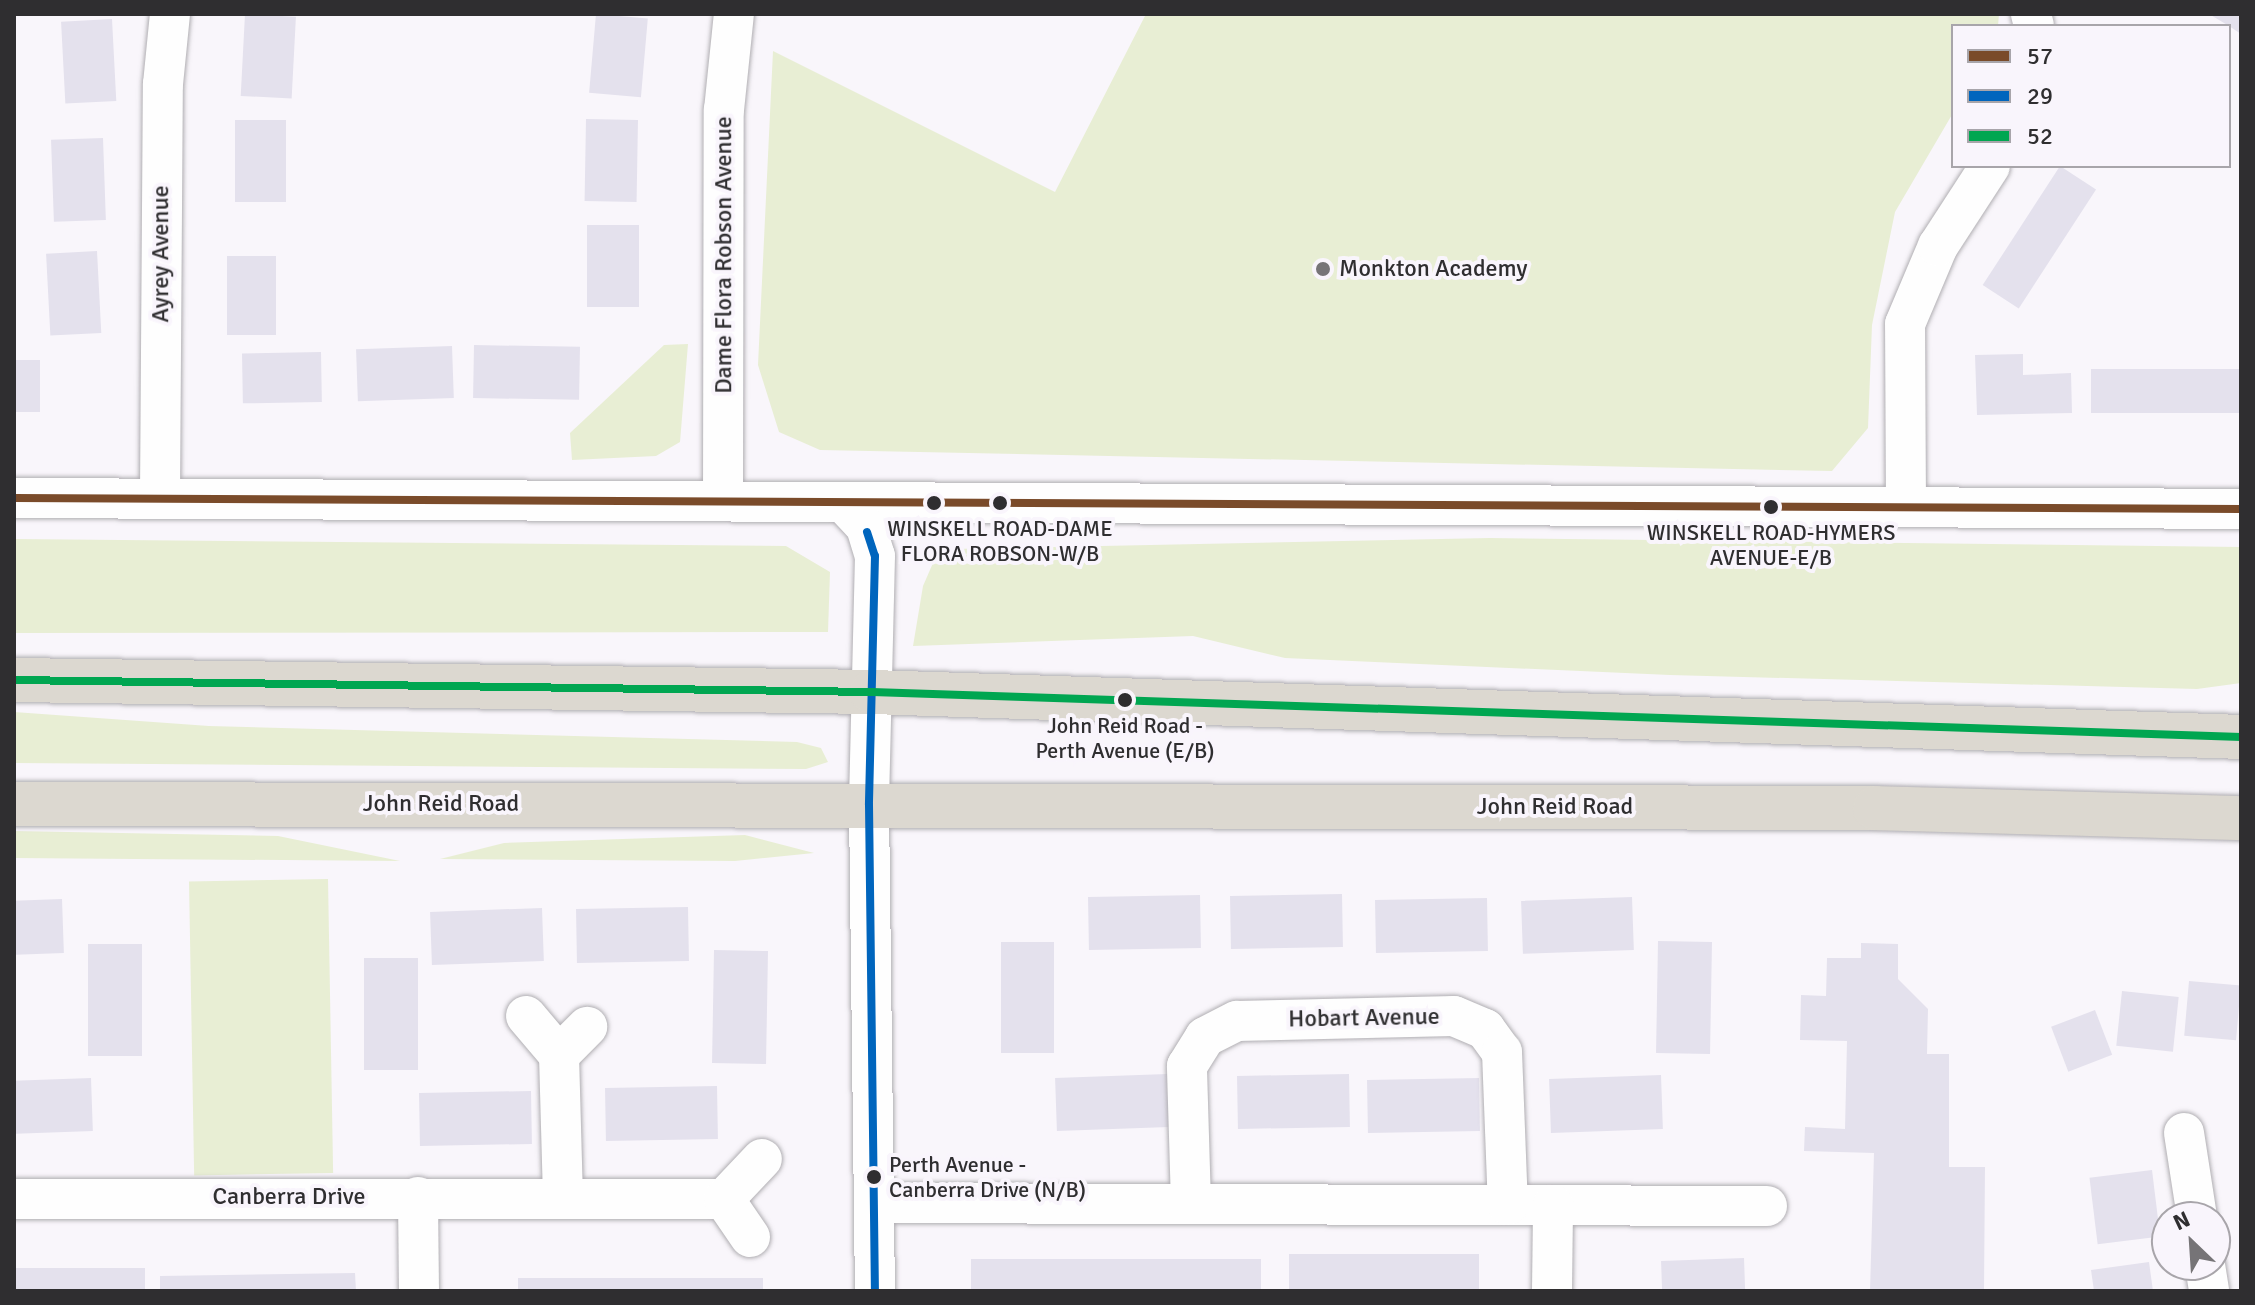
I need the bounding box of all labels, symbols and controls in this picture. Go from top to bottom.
legend [1951,24,2231,168]
text: 57 [2027,41,2053,71]
text: 29 [2027,81,2053,111]
street label: Dame Flora Robson Avenue [710,116,738,394]
text: 52 [2027,121,2053,151]
street label: Ayrey Avenue [147,185,175,323]
place label: Monkton Academy [1339,255,1528,283]
marker: Monkton Academy [1314,260,1332,278]
unlabelled marker [926,495,942,511]
marker: WINSKELL ROAD-DAME FLORA ROBSON-W/B [992,495,1008,511]
marker: WINSKELL ROAD-HYMERS AVENUE-E/B [1763,499,1779,515]
place label: WINSKELL ROAD-DAME FLORA ROBSON-W/B [887,515,1113,566]
place label: WINSKELL ROAD-HYMERS AVENUE-E/B [1647,519,1895,570]
marker: John Reid Road - Perth Avenue (E/B) [1117,692,1133,708]
place label: John Reid Road - Perth Avenue (E/B) [1035,712,1215,764]
street label: John Reid Road [363,790,519,818]
street label: John Reid Road [1477,793,1633,821]
street label: Hobart Avenue [1288,1002,1440,1034]
place label: Perth Avenue - Canberra Drive (N/B) [889,1151,1086,1202]
marker: Perth Avenue - Canberra Drive (N/B) [866,1169,882,1185]
street label: Canberra Drive [213,1183,365,1211]
north arrow [2151,1201,2231,1281]
text: N [2169,1205,2194,1236]

